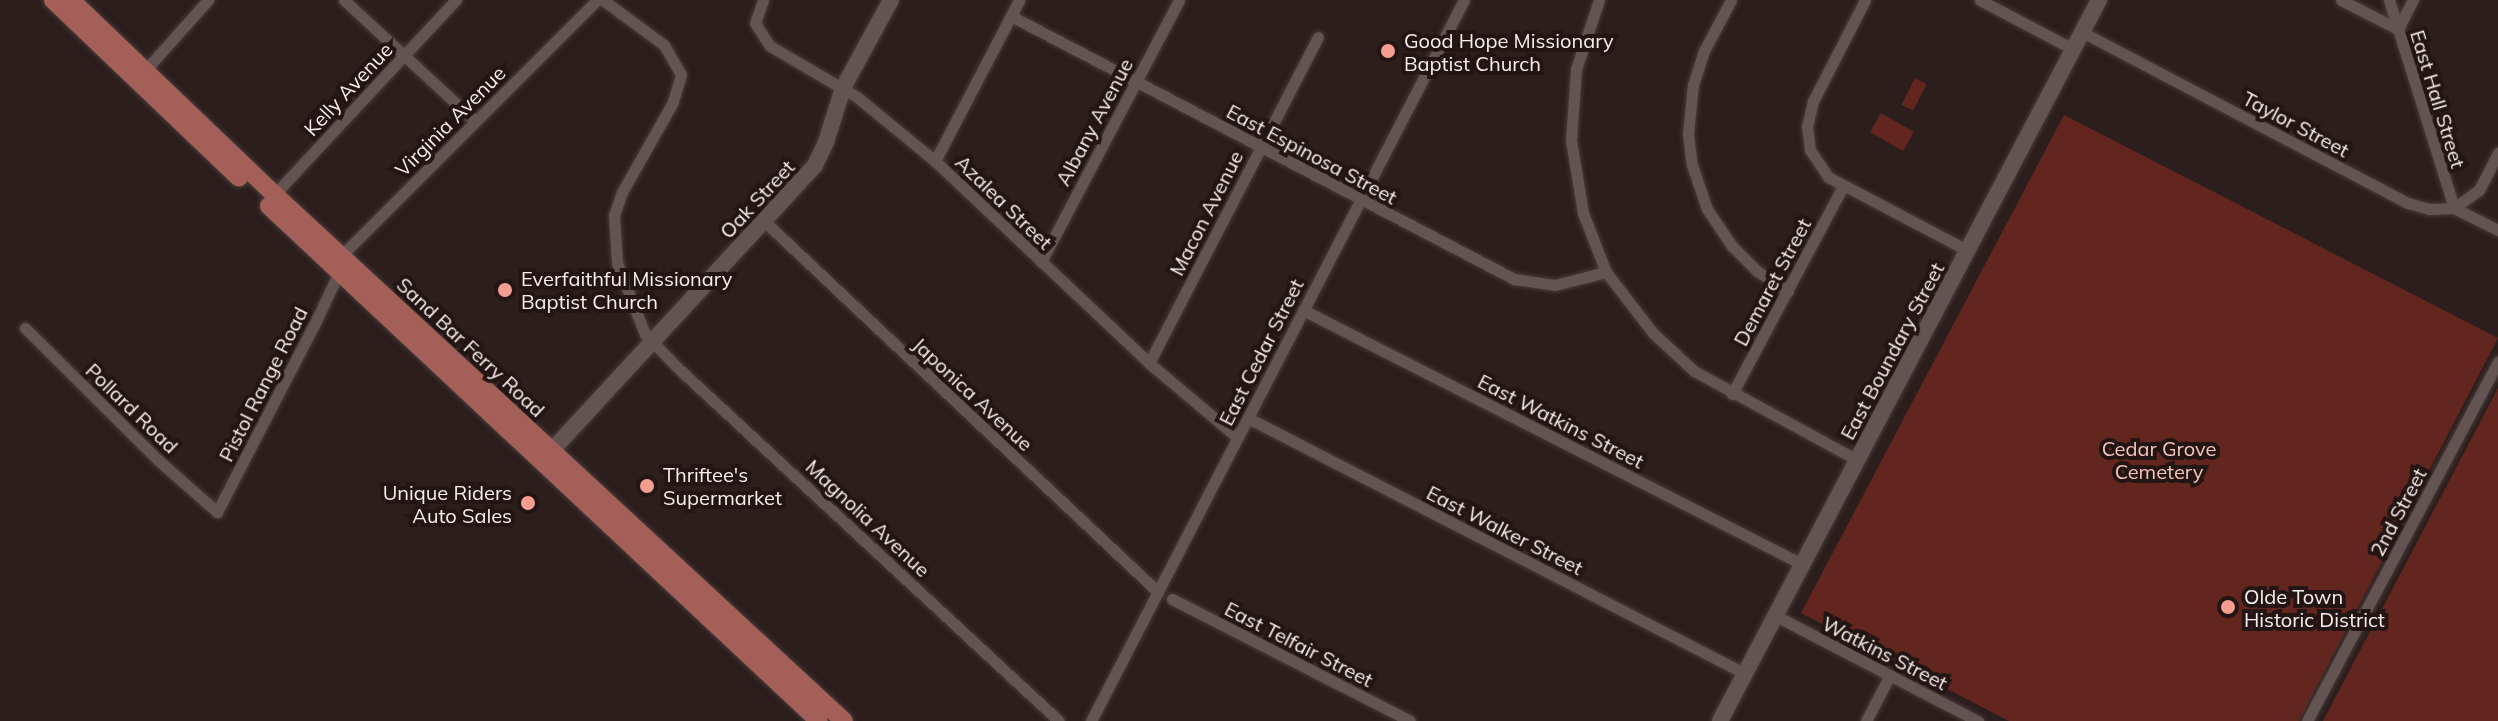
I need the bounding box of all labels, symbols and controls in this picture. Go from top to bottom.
street label: East Hall Street [2406,27,2470,171]
place label: Good Hope Missionary Baptist Church [1404,28,1614,75]
street label: Kelly Avenue [299,38,397,140]
marker: Good Hope Missionary Baptist Church [1379,42,1397,60]
street label: Albany Avenue [1050,54,1138,190]
street label: Virginia Avenue [390,61,510,181]
street label: Taylor Street [2239,86,2353,162]
street label: East Espinosa Street [1223,99,1401,209]
street label: Macon Avenue [1164,147,1248,279]
street label: Azalea Street [951,150,1057,254]
street label: Oak Street [715,155,799,243]
street label: Demaret Street [1728,214,1816,350]
street label: East Boundary Street [1835,258,1949,444]
place label: Everfaithful Missionary Baptist Church [521,266,732,313]
street label: Sand Bar Ferry Road [392,272,550,422]
street label: East Cedar Street [1214,275,1308,429]
marker: Everfaithful Missionary Baptist Church [496,281,514,299]
street label: Pistol Range Road [214,303,312,465]
street label: Japonica Avenue [908,332,1038,456]
street label: Pollard Road [81,358,183,458]
street label: East Watkins Street [1474,369,1648,473]
park label: Cedar Grove Cemetery [2102,437,2216,484]
street label: Magnolia Avenue [801,454,935,582]
place label: Thriftee's Supermarket [663,462,782,509]
street label: 2nd Street [2365,464,2431,560]
marker: Thriftee's Supermarket [638,477,656,495]
place label: Unique Riders Auto Sales [383,480,512,527]
street label: East Walker Street [1423,480,1587,580]
marker: Unique Riders Auto Sales [519,494,537,512]
place label: Olde Town Historic District [2244,584,2385,631]
street label: East Telfair Street [1221,596,1377,692]
marker: Olde Town Historic District [2219,598,2237,616]
street label: Watkins Street [1818,611,1952,695]

